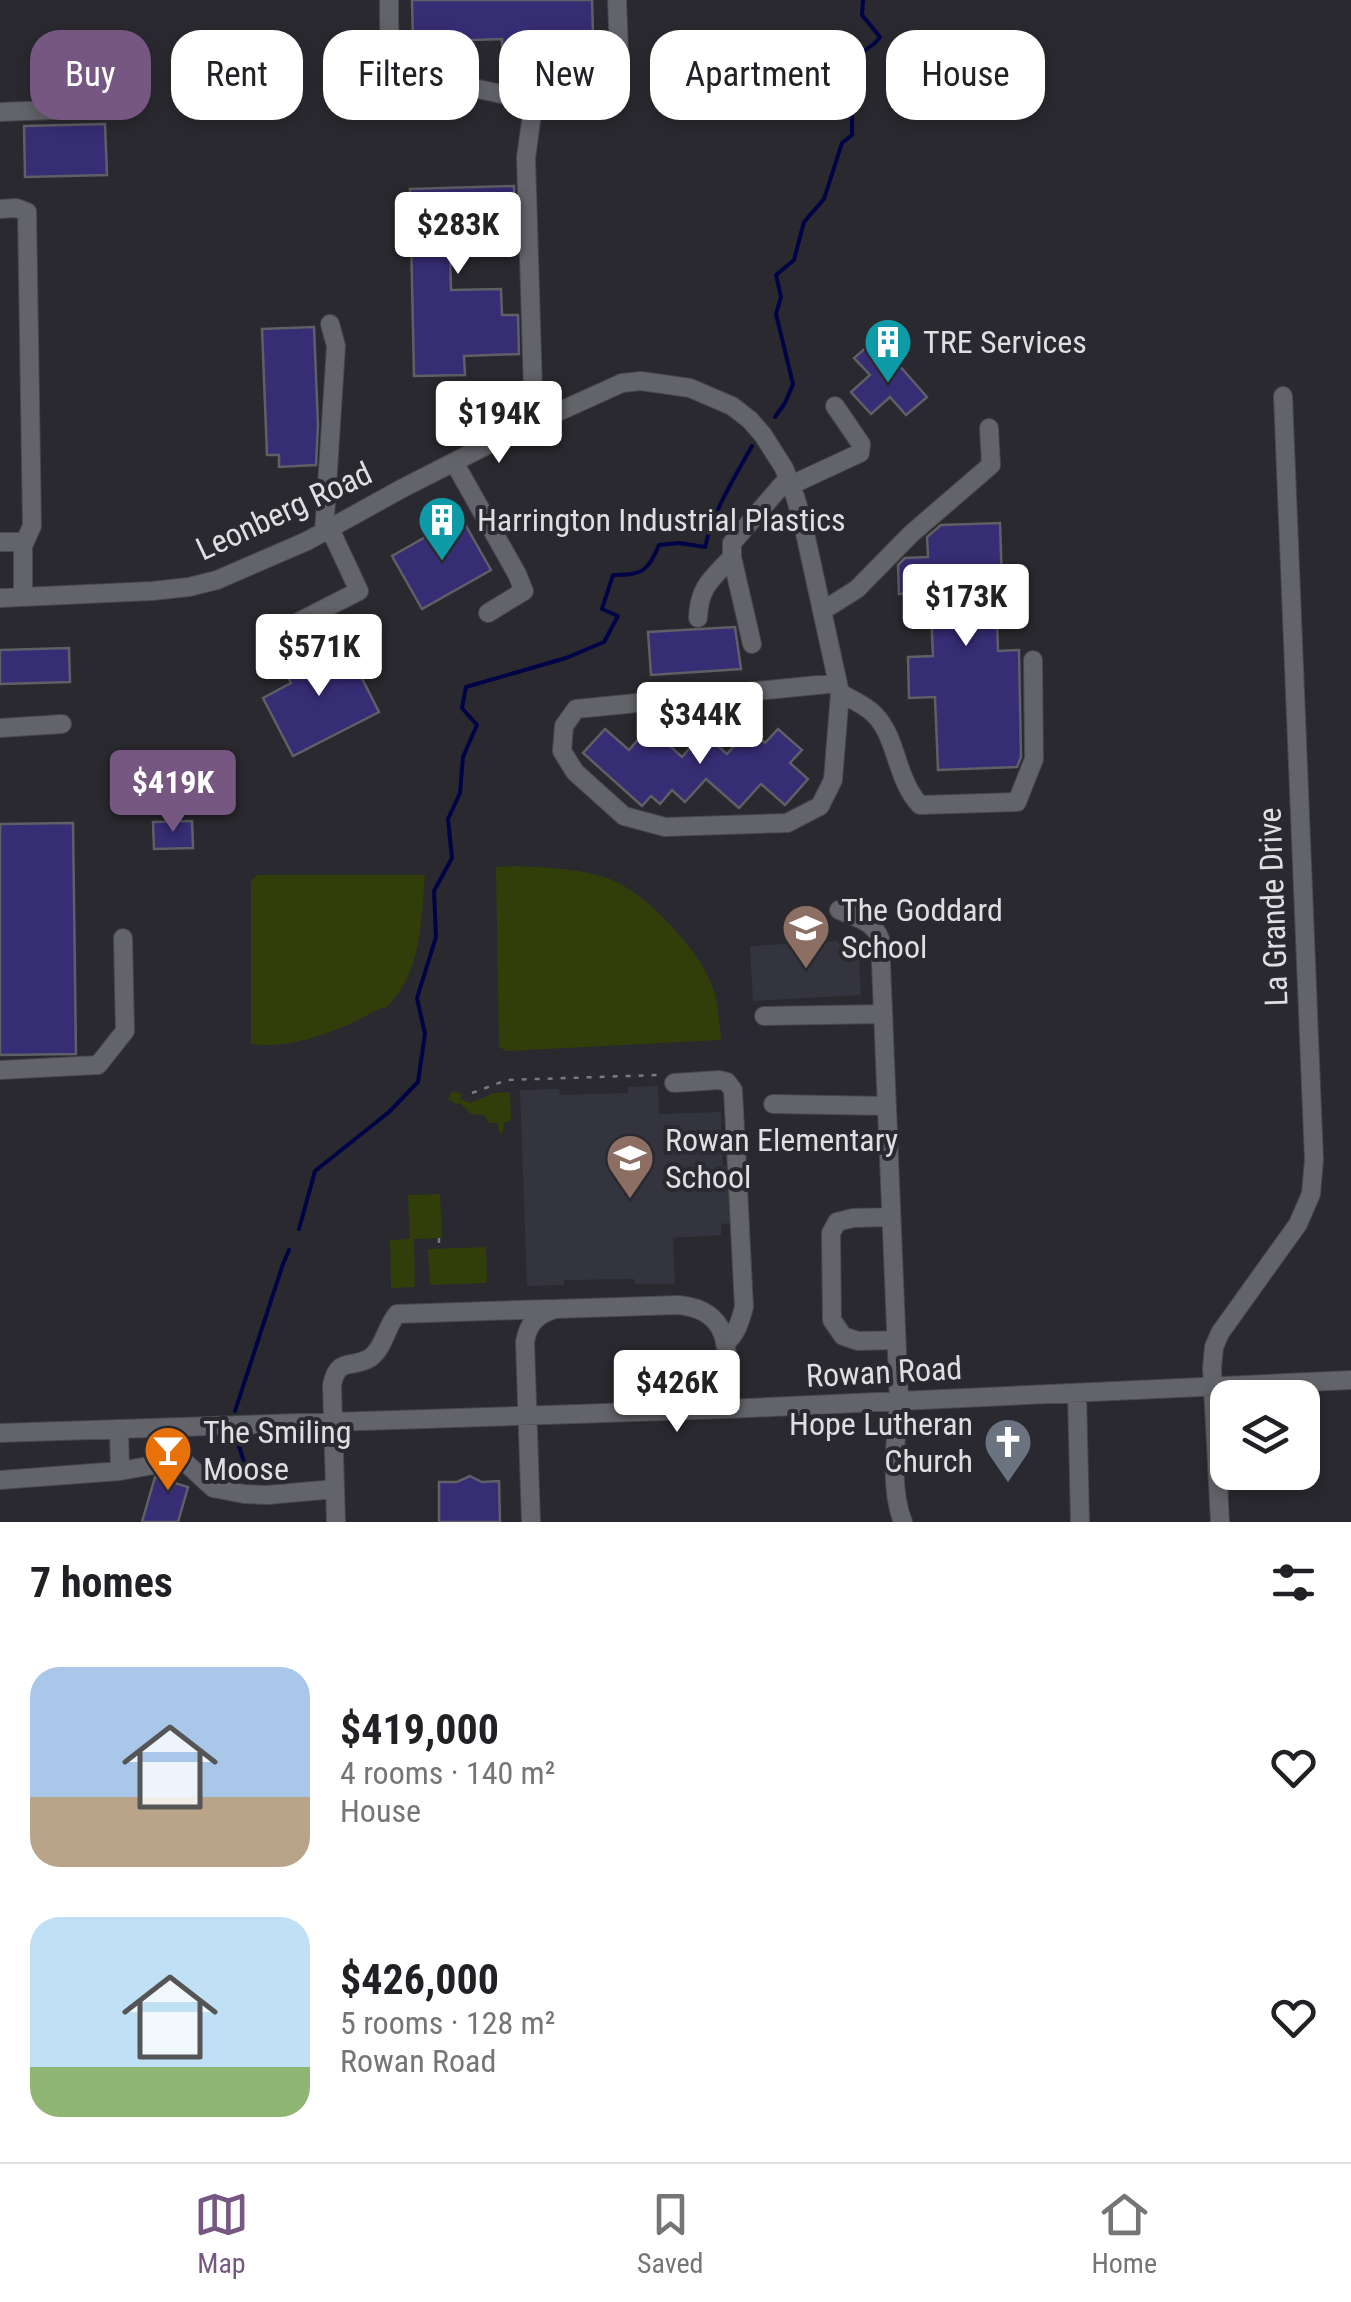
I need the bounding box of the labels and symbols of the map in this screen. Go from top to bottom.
pin: $283K [388,192,528,277]
building icon: TRE Services [862,316,914,384]
place label: TRE Services [923,323,1087,361]
pin: $194K [429,381,569,466]
street label: Leonberg Road [190,454,378,568]
building icon: Harrington Industrial Plastics [416,494,468,562]
place label: Harrington Industrial Plastics [477,501,846,539]
pin: $173K [896,564,1036,649]
pin: $571K [249,614,389,699]
pin: $344K [630,682,770,767]
pin: $419K [103,750,243,835]
street label: La Grande Drive [1251,807,1295,1007]
place label: The Goddard School [841,891,1003,966]
school or university icon: The Goddard School [780,902,832,970]
place label: Rowan Elementary School [665,1121,898,1196]
school or university icon: Rowan Elementary School [604,1132,656,1200]
street label: Rowan Road [805,1349,963,1395]
pin: $426K [607,1350,747,1435]
place label: Hope Lutheran Church [789,1405,973,1480]
place label: The Smiling Moose [203,1413,351,1488]
church icon: Hope Lutheran Church [982,1416,1034,1484]
bar icon: The Smiling Moose [142,1424,194,1492]

